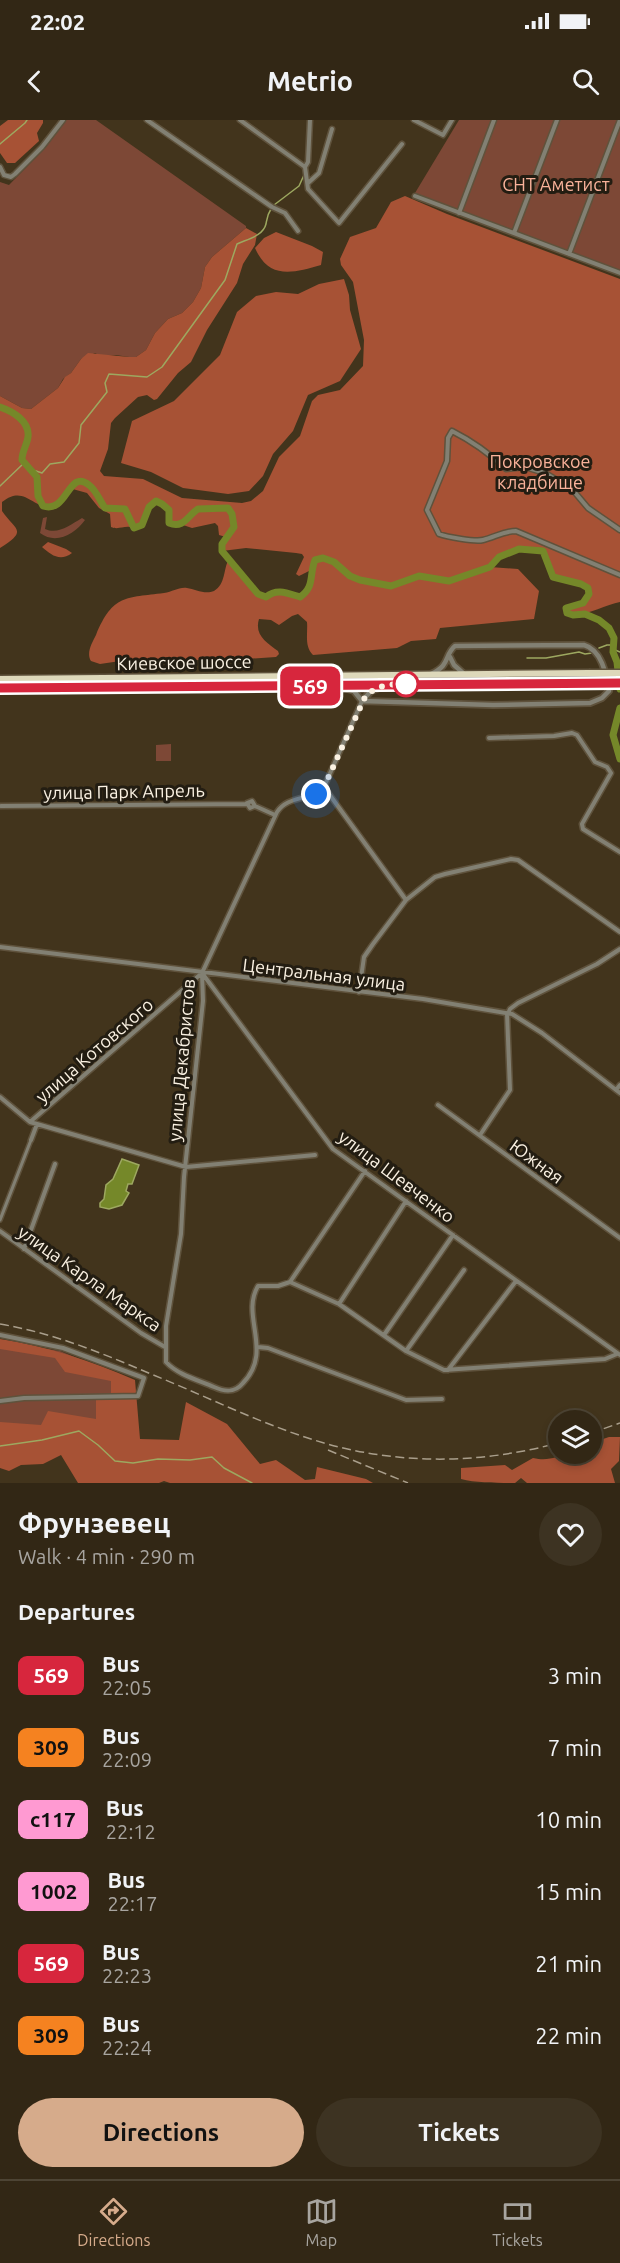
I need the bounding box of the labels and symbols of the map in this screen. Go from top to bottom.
park label: СНТ Аметист [502,174,610,194]
park label: Покровское кладбище [490,451,590,492]
street label: Киевское шоссе [116,651,252,673]
line badge: 569 [276,666,344,706]
unlabelled marker [393,671,419,697]
your location [301,779,331,809]
street label: улица Парк Апрель [43,780,205,802]
street label: Центральная улица [242,954,406,994]
street label: улица Декабристов [164,978,198,1142]
street label: улица Котовского [31,994,157,1106]
street label: улица Шевченко [335,1126,459,1226]
street label: Южная [506,1135,568,1187]
street label: улица Карла Маркса [15,1221,165,1335]

